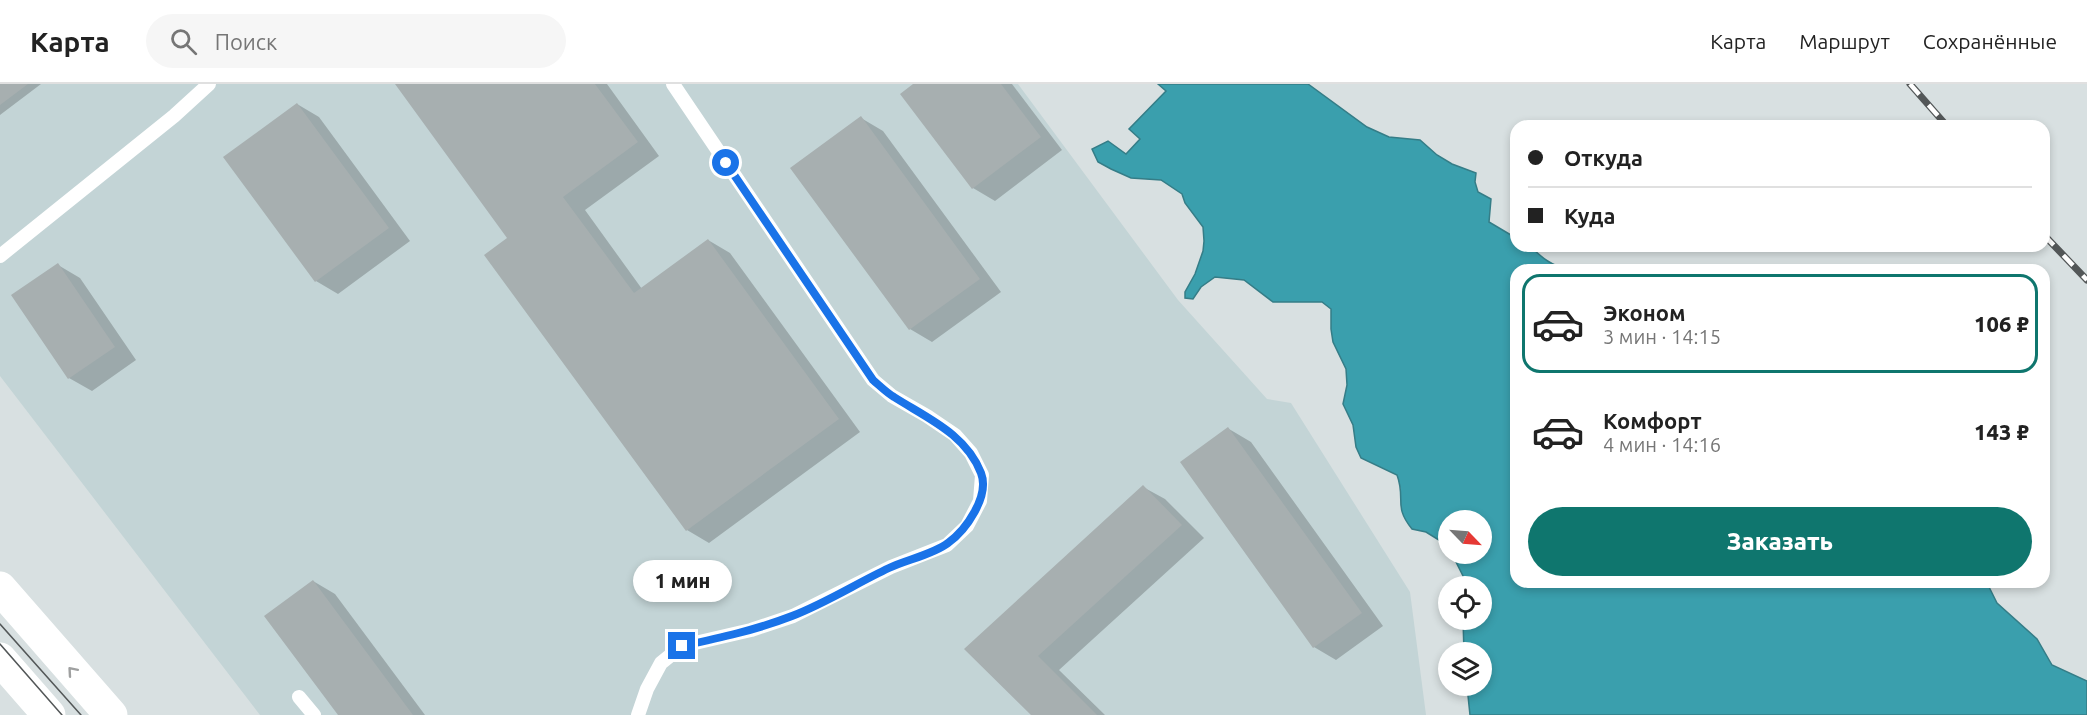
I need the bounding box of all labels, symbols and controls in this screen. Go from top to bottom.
search box [146,14,566,68]
icon: search [167,25,200,58]
text: Карта [30,26,110,57]
text: Поиск [215,29,277,54]
text: Карта [1710,29,1766,53]
text: Маршрут [1799,29,1890,53]
text: Сохранённые [1923,29,2057,53]
text: Откуда [1564,145,1643,170]
route start [712,149,739,176]
text: Куда [1564,203,1615,228]
icon: car [1531,297,1585,351]
text: Эконом [1603,300,1685,325]
text: 106 ₽ [1974,311,2029,336]
text: 3 мин · 14:15 [1603,325,1721,348]
icon: car [1531,405,1585,459]
text: Комфорт [1603,408,1702,433]
text: 143 ₽ [1974,419,2029,444]
text: 4 мин · 14:16 [1603,433,1721,456]
button: Заказать [1528,507,2032,576]
north arrow [1438,510,1492,564]
map controls [1438,510,1492,696]
callout: 1 мин [632,559,732,601]
text: 1 мин [655,569,710,592]
button: locate [1438,576,1492,630]
route end [668,632,695,659]
button: layers [1438,642,1492,696]
one-way arrow [68,667,79,678]

